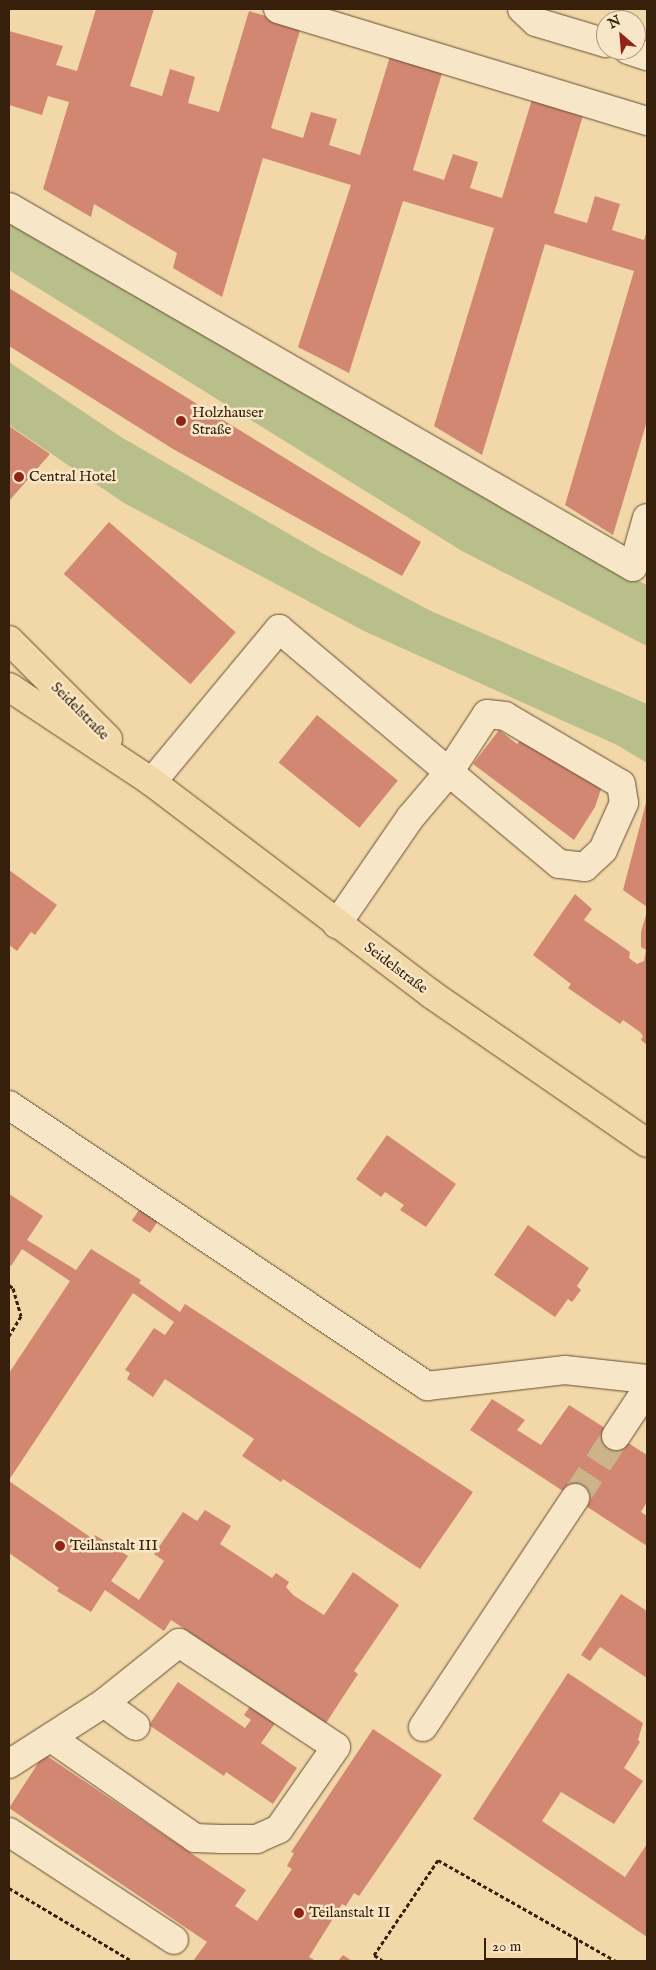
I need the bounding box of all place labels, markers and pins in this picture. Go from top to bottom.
place label: Holzhauser Straße [192,403,264,438]
marker: Holzhauser Straße [174,414,188,428]
place label: Central Hotel [29,468,116,486]
marker: Central Hotel [13,471,25,483]
place label: Teilanstalt III [70,1537,158,1555]
marker: Teilanstalt III [54,1540,66,1552]
place label: Teilanstalt II [309,1904,390,1922]
marker: Teilanstalt II [293,1907,305,1919]

